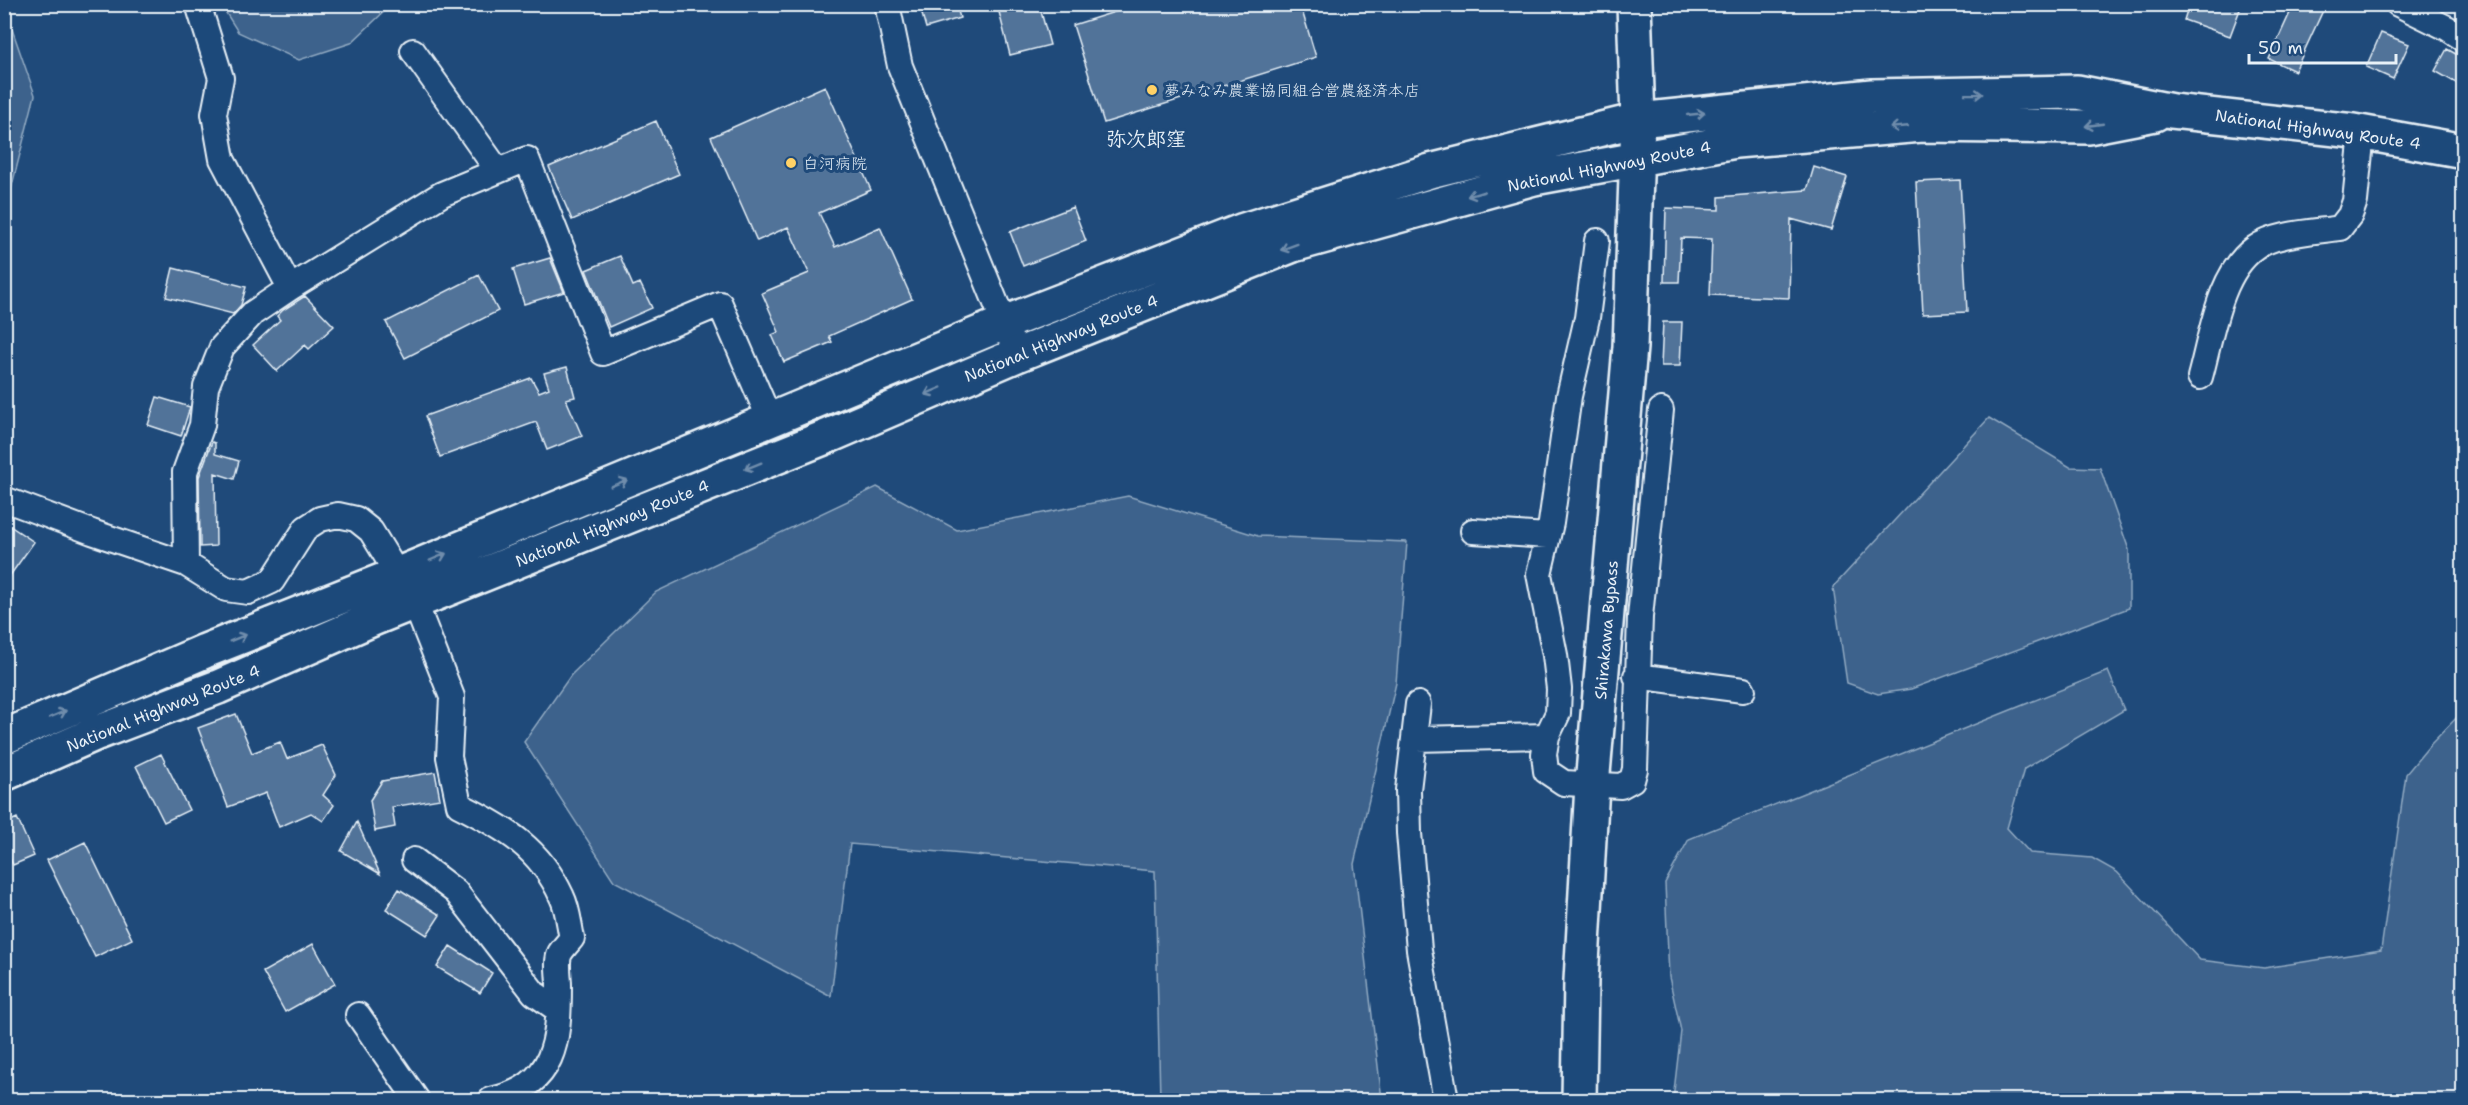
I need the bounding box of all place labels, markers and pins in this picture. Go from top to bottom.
place label: 夢みなみ農業協同組合営農経済本店 [1164,80,1420,101]
marker: 夢みなみ農業協同組合営農経済本店 [1145,83,1159,97]
place label: 白河病院 [803,153,867,174]
marker: 白河病院 [784,156,798,170]

